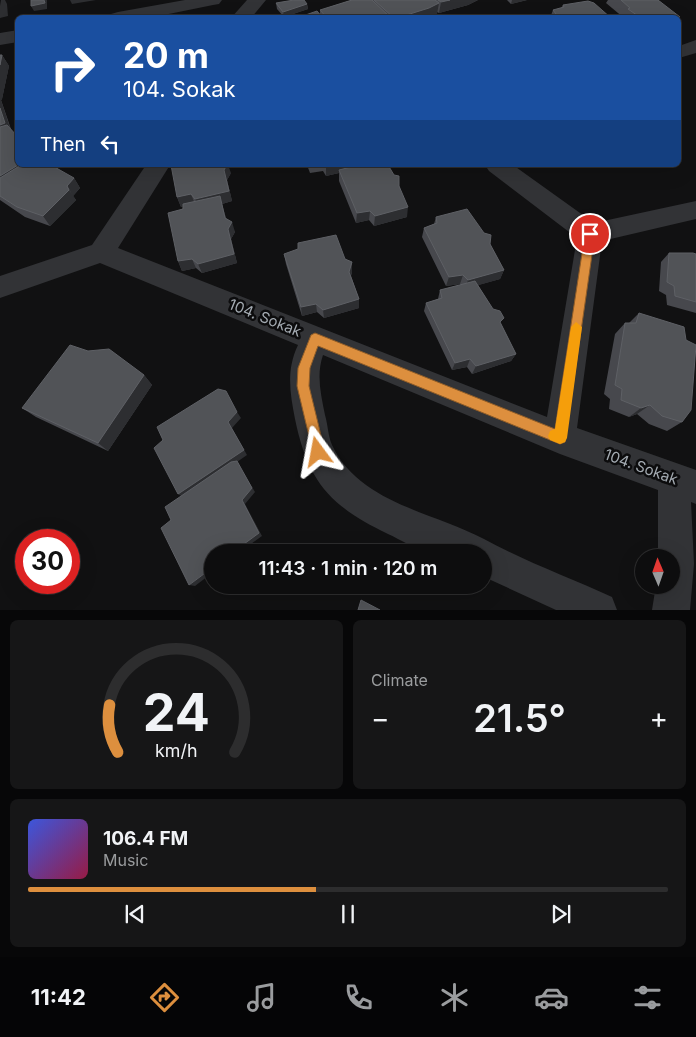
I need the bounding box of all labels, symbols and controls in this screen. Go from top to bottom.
text: 20 m [123,34,209,76]
icon: right [40,35,105,100]
text: 104. Sokak [123,76,236,102]
icon: left [96,130,124,158]
text: Then [40,133,86,156]
pin [569,213,611,255]
icon: arrive [576,220,604,248]
street label: 104. Sokak [226,294,305,341]
position arrow [291,425,343,477]
street label: 104. Sokak [602,444,681,489]
speed limit sign: 30 [15,529,80,594]
north arrow [635,549,680,594]
map controls [635,549,680,594]
text: 11:43 · 1 min · 120 m [259,557,437,580]
text: Climate [371,670,428,690]
text: 24 [143,681,210,744]
text: 21.5° [473,695,566,741]
text: − [371,701,390,735]
text: + [649,701,668,735]
text: km/h [155,740,198,761]
text: 106.4 FM [103,827,188,850]
text: Music [103,850,148,870]
icon: previous [121,900,149,928]
icon: pause [334,900,362,928]
icon: next [547,900,575,928]
icon: directions [147,980,182,1015]
icon: music [244,980,279,1015]
icon: phone [341,980,376,1015]
icon: climate [437,980,472,1015]
icon: car [534,980,569,1015]
icon: filters [630,980,665,1015]
text: 11:42 [31,984,86,1010]

